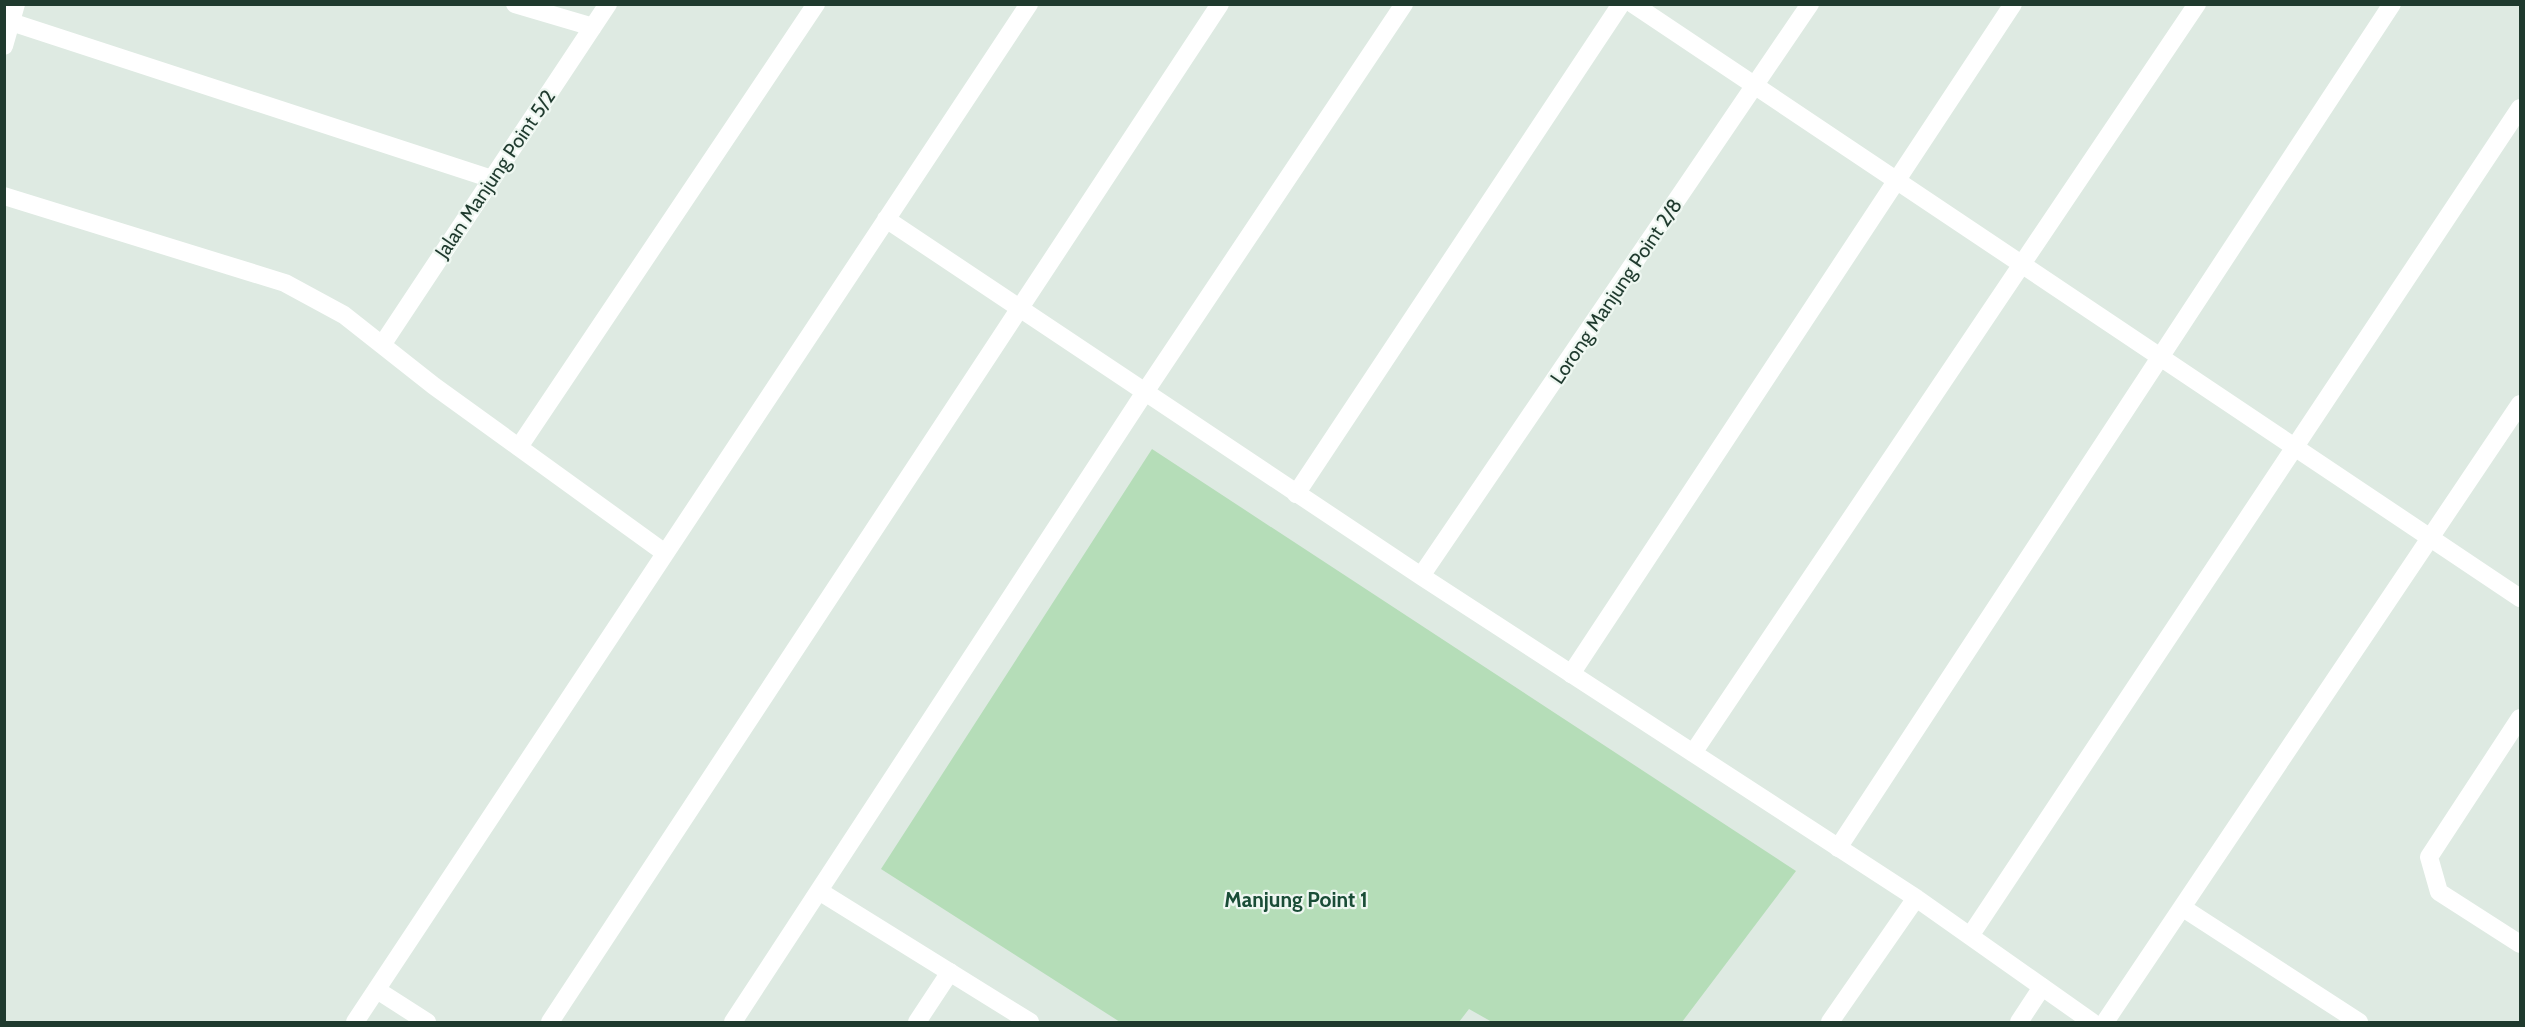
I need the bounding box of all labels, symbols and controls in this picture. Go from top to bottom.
street label: Jalan Manjung Point 5/2 [429,85,560,264]
street label: Lorong Manjung Point 2/8 [1545,194,1687,388]
district label: Manjung Point 1 [1224,887,1368,912]

